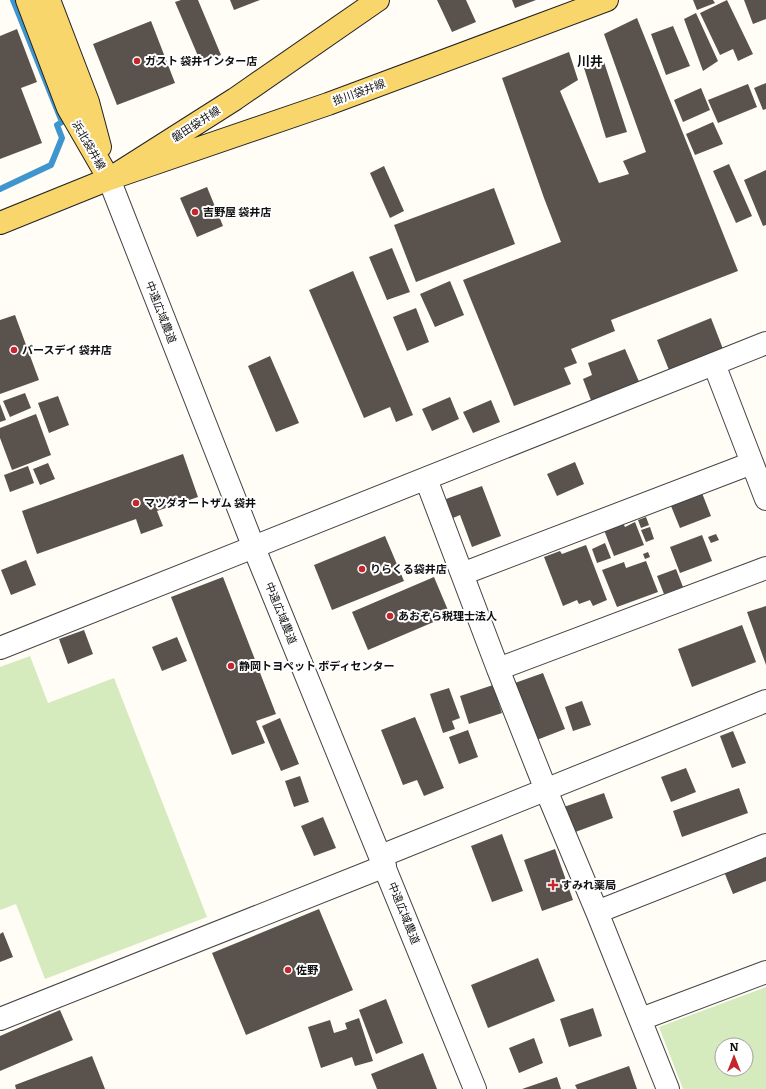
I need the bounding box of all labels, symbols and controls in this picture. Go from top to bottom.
district label: 川井 [577,51,603,70]
place label: ガスト 袋井インター店 [145,52,257,68]
marker: ガスト 袋井インター店 [132,56,142,66]
street label: 掛川袋井線 [330,74,387,108]
street label: 磐田袋井線 [168,101,223,145]
street label: 浜北袋井線 [69,117,111,172]
place label: 吉野屋 袋井店 [203,203,271,219]
marker: 吉野屋 袋井店 [190,207,200,217]
street label: 中遠広域農道 [143,278,181,345]
place label: バースデイ 袋井店 [22,341,112,357]
marker: バースデイ 袋井店 [9,345,19,355]
place label: マツダオートザム 袋井 [144,494,256,510]
marker: マツダオートザム 袋井 [131,498,141,508]
place label: りらくる袋井店 [370,560,447,576]
marker: りらくる袋井店 [357,564,367,574]
street label: 中遠広域農道 [262,579,302,646]
place label: あおぞら税理士法人 [398,607,497,623]
marker: あおぞら税理士法人 [385,611,395,621]
place label: 静岡トヨペット ボディセンター [239,657,394,673]
marker: 静岡トヨペット ボディセンター [226,661,236,671]
place label: すみれ薬局 [561,876,616,892]
street label: 中遠広域農道 [385,879,425,946]
marker: すみれ薬局 [548,880,558,890]
place label: 佐野 [296,961,319,977]
marker: 佐野 [283,965,293,975]
north arrow [714,1037,754,1077]
text: N [729,1038,739,1054]

